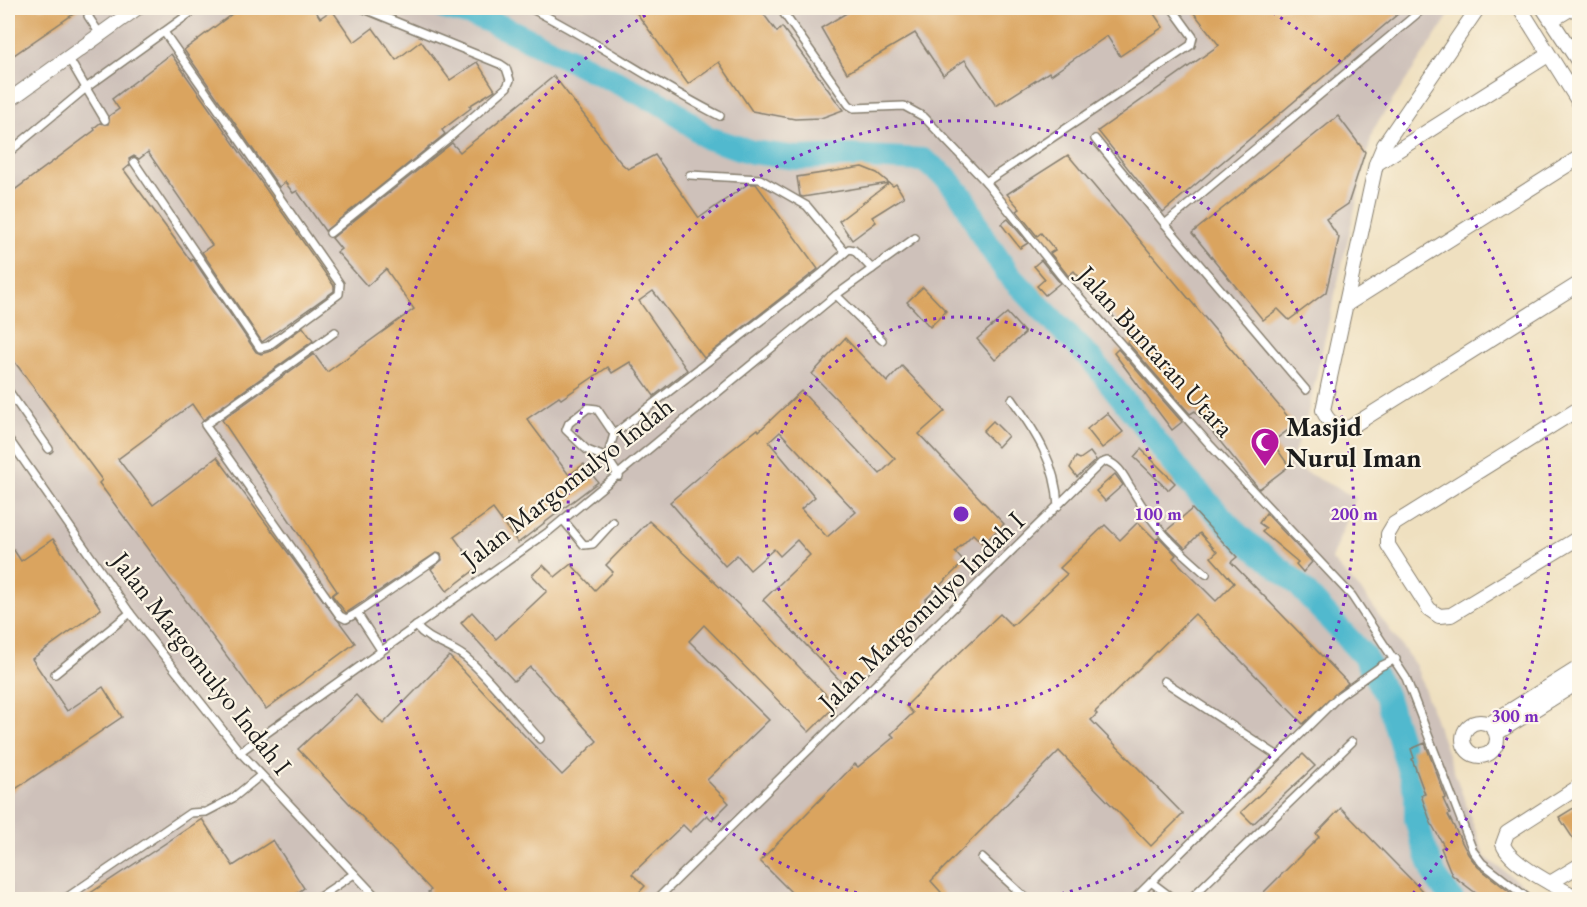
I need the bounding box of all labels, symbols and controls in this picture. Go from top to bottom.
street label: Jalan Buntaran Utara [1068,256,1242,444]
street label: Jalan Margomulyo Indah [453,388,680,577]
place label: Masjid Nurul Iman [1286,409,1422,475]
mosque icon: Masjid Nurul Iman [1249,426,1281,468]
text: 100 m [1134,502,1182,525]
text: 200 m [1330,502,1378,525]
street label: Jalan Margomulyo Indah I [809,503,1032,720]
centre of rings [951,504,971,524]
street label: Jalan Margomulyo Indah I [103,543,300,782]
text: 300 m [1491,704,1539,727]

